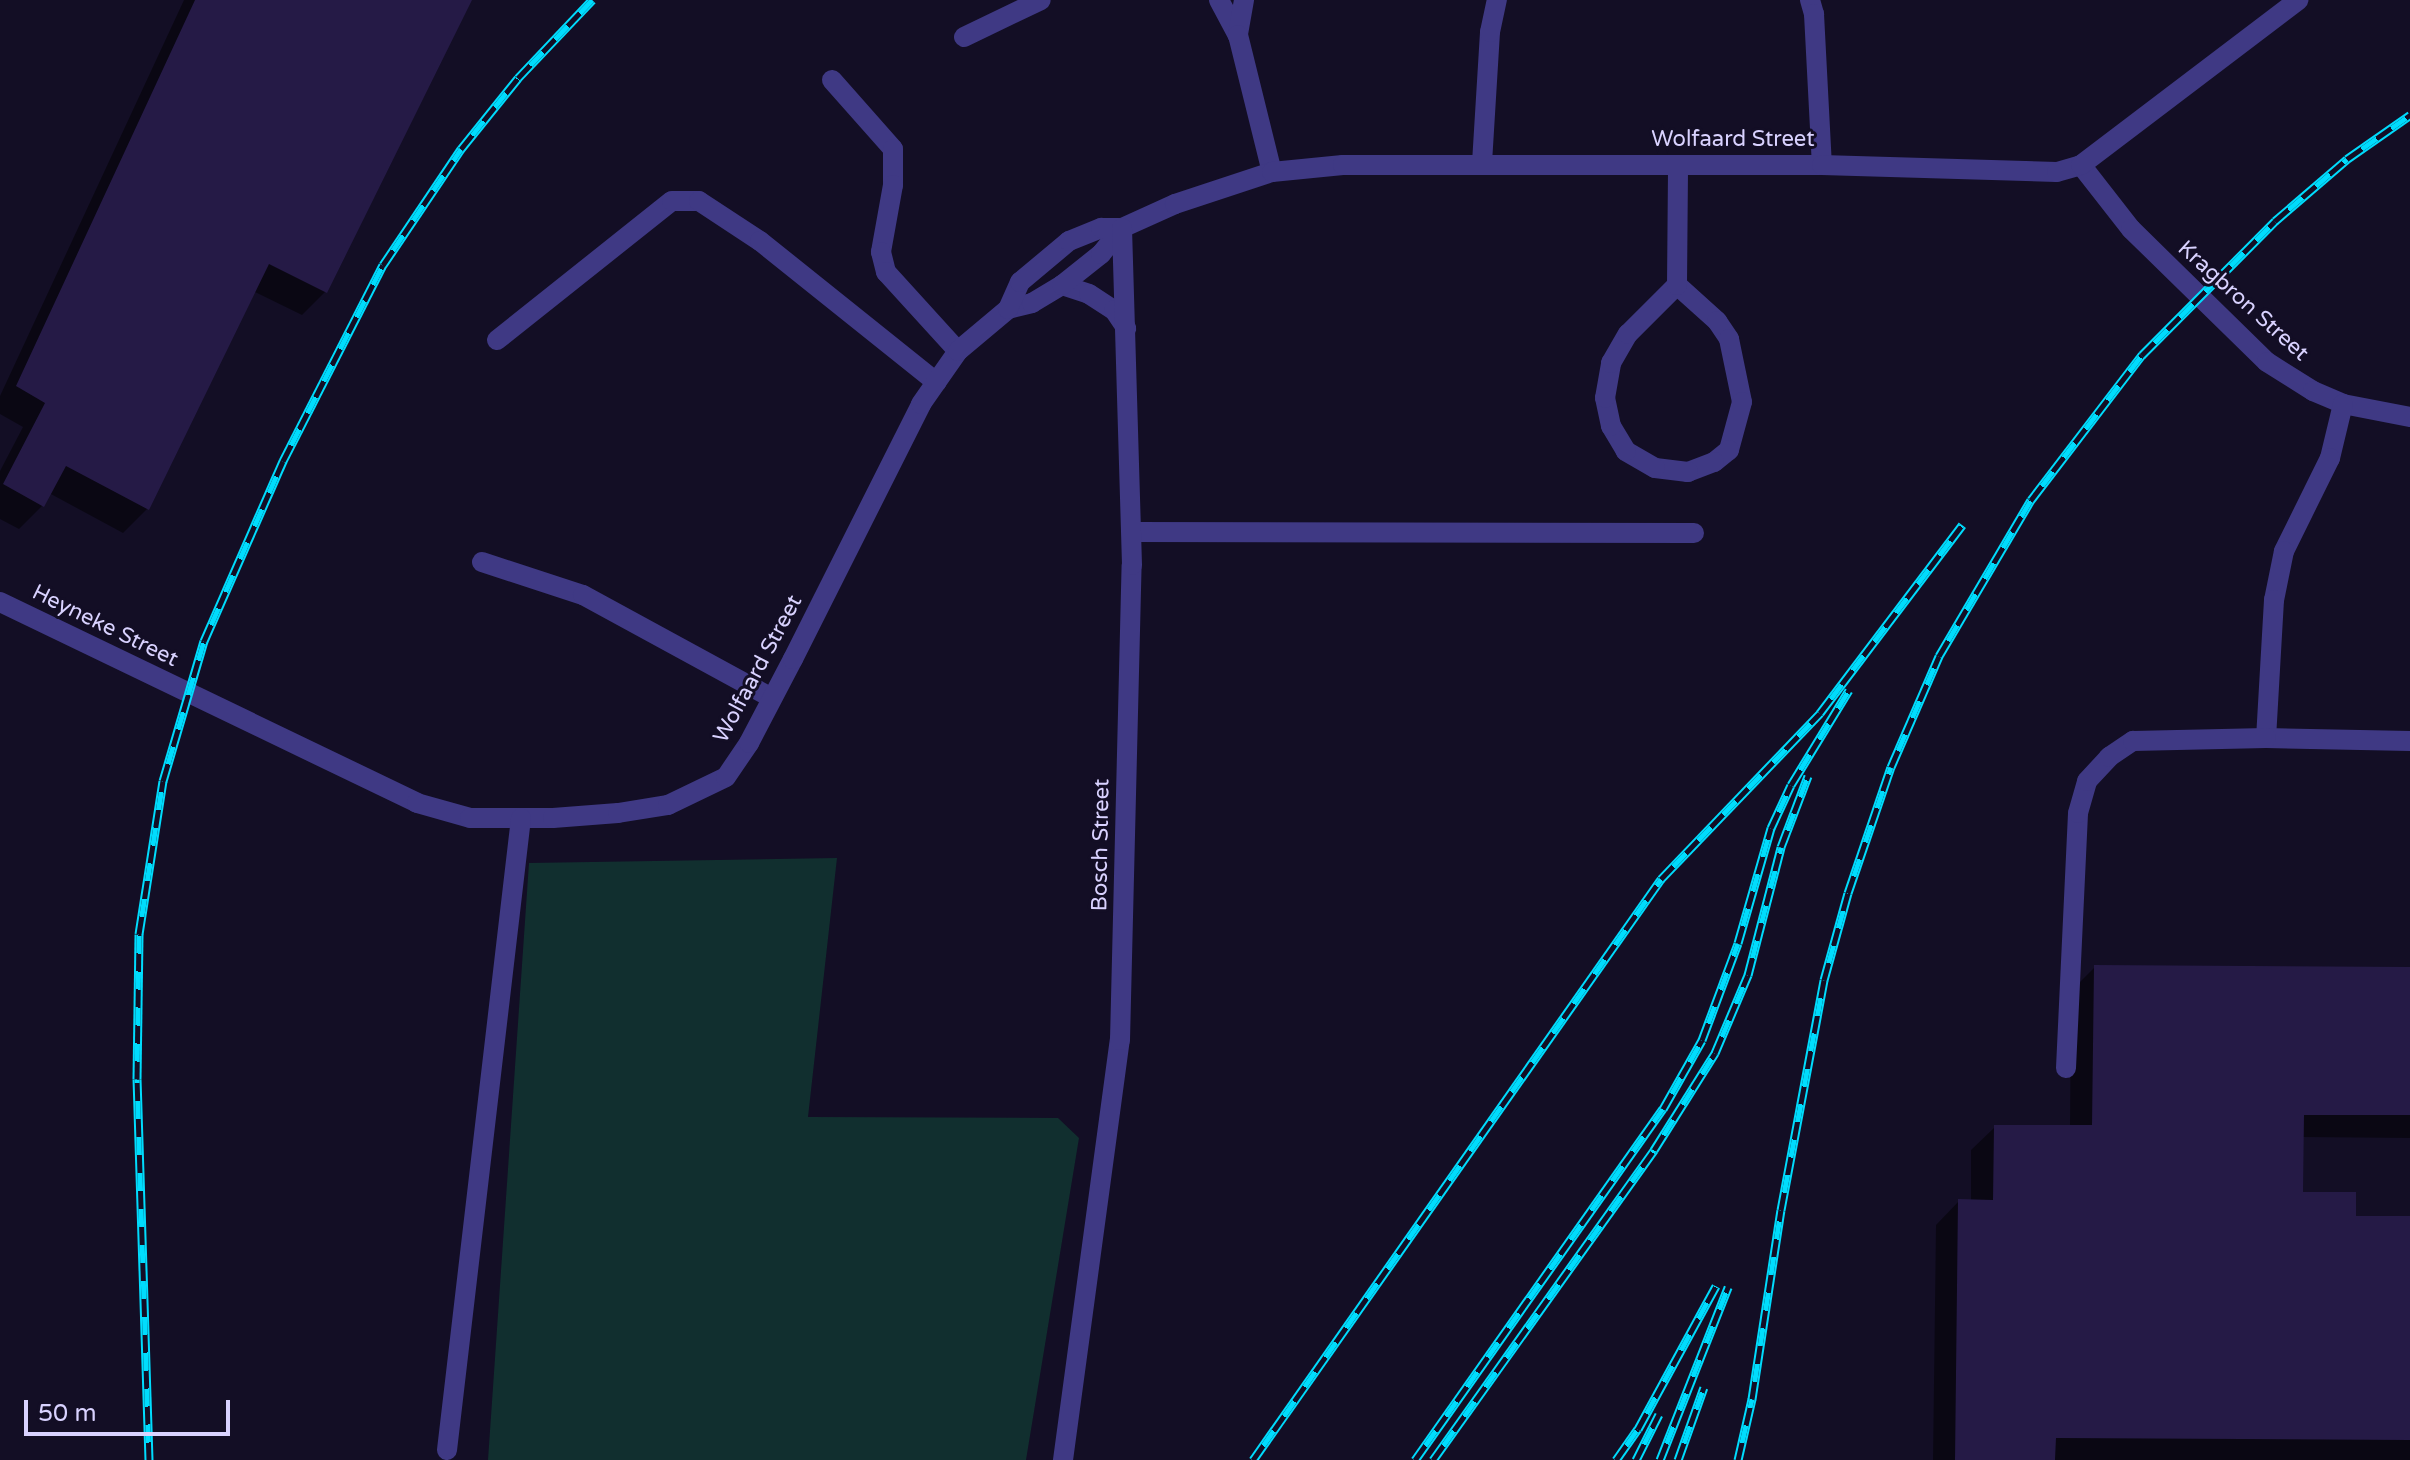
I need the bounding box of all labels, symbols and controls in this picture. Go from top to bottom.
street label: Wolfaard Street [1651,127,1815,153]
street label: Kragbron Street [2172,235,2314,367]
street label: Heyneke Street [28,579,182,673]
street label: Wolfaard Street [708,591,808,747]
street label: Bosch Street [1087,778,1115,912]
scale bar [28,1384,234,1434]
text: 50 m [38,1399,96,1428]

